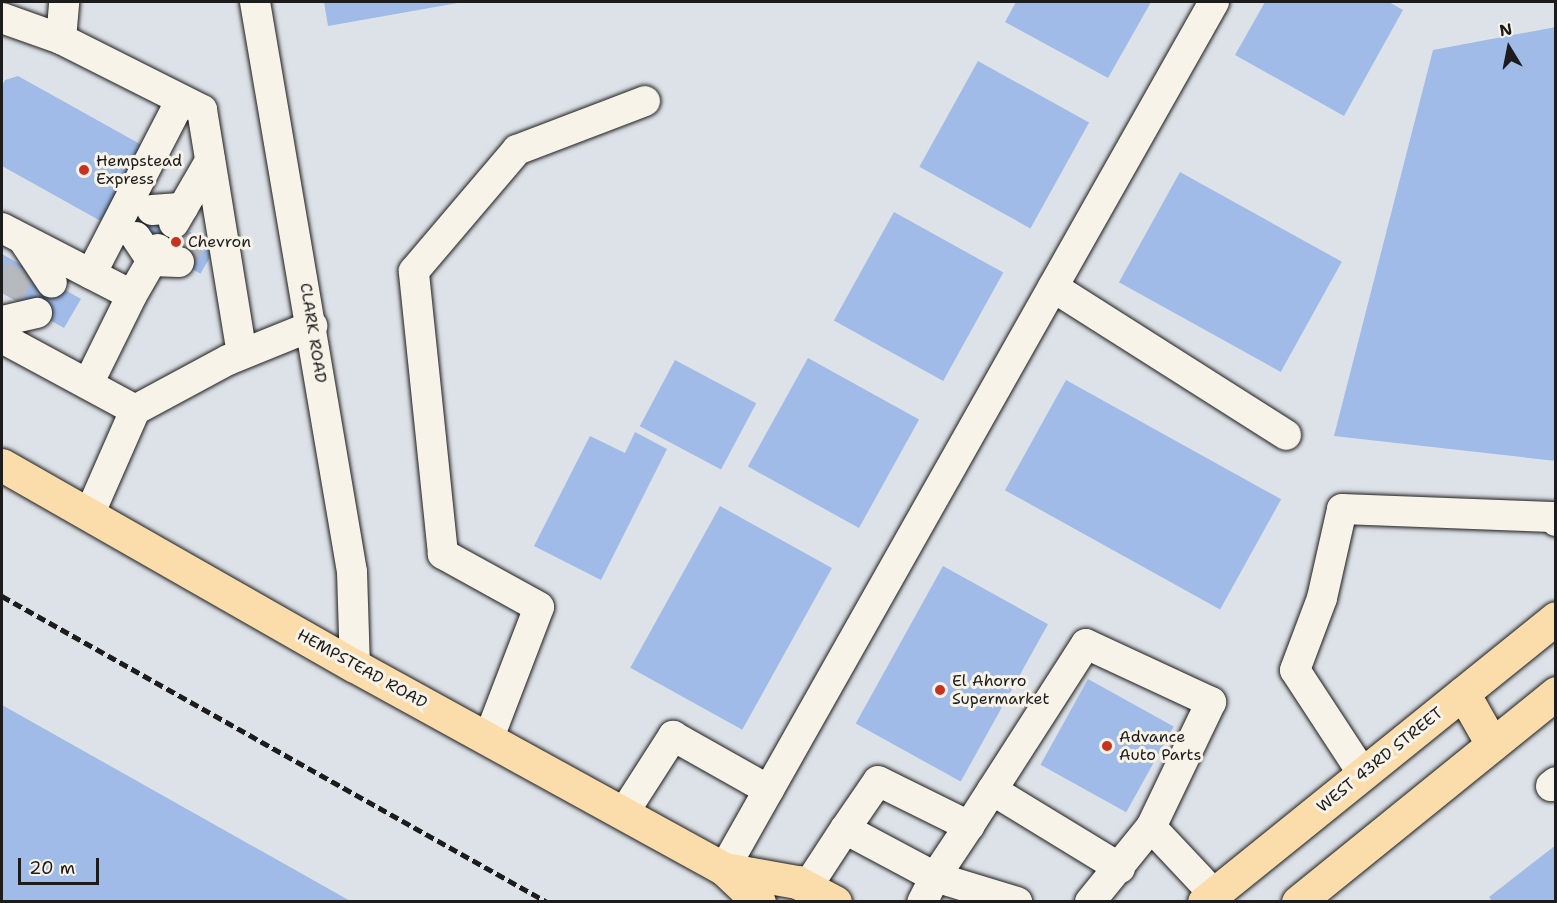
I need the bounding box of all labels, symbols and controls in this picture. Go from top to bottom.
north arrow [1479,18,1539,78]
text: N [1498,18,1514,41]
place label: Hempstead Express [96,151,182,189]
marker: Hempstead Express [77,163,91,177]
place label: Chevron [188,232,251,252]
marker: Chevron [169,235,183,249]
street label: CLARK ROAD [296,282,330,384]
street label: HEMPSTEAD ROAD [294,625,430,713]
place label: El Ahorro Supermarket [952,671,1049,709]
marker: El Ahorro Supermarket [933,683,947,697]
street label: WEST 43RD STREET [1313,703,1447,817]
place label: Advance Auto Parts [1119,727,1201,765]
marker: Advance Auto Parts [1100,739,1114,753]
scale bar [21,846,102,884]
text: 20 m [29,856,75,880]

